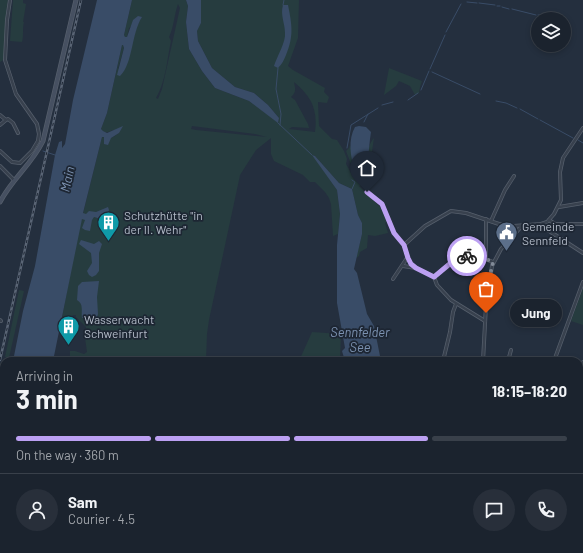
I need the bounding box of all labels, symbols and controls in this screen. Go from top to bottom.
map controls [531,12,571,52]
button: layers [531,12,571,52]
pin [350,151,384,192]
icon: home [356,157,378,179]
water label: Main [56,164,78,193]
place label: Schutzhütte "in der II. Wehr" [124,208,203,236]
building icon: Schutzhütte "in der II. Wehr" [95,209,121,242]
place label: Gemeinde Sennfeld [522,219,574,247]
public building icon: Gemeinde Sennfeld [493,220,519,253]
courier [447,236,487,276]
icon: bike [456,245,478,267]
pin [469,272,503,313]
icon: bag [475,278,497,300]
callout: Jung [510,299,562,327]
text: Jung [521,305,551,321]
place label: Wasserwacht Schweinfurt [84,312,154,340]
building icon: Wasserwacht Schweinfurt [55,313,81,346]
water label: Sennfelder See [330,324,390,355]
text: Arriving in [16,368,73,384]
text: 18:15–18:20 [492,382,567,400]
text: 3 min [16,383,78,414]
text: On the way · 360 m [16,447,119,463]
button: person [16,489,58,531]
button: chat [473,489,515,531]
button: phone [525,489,567,531]
text: Sam [68,493,97,511]
text: Courier · 4.5 [68,511,135,527]

